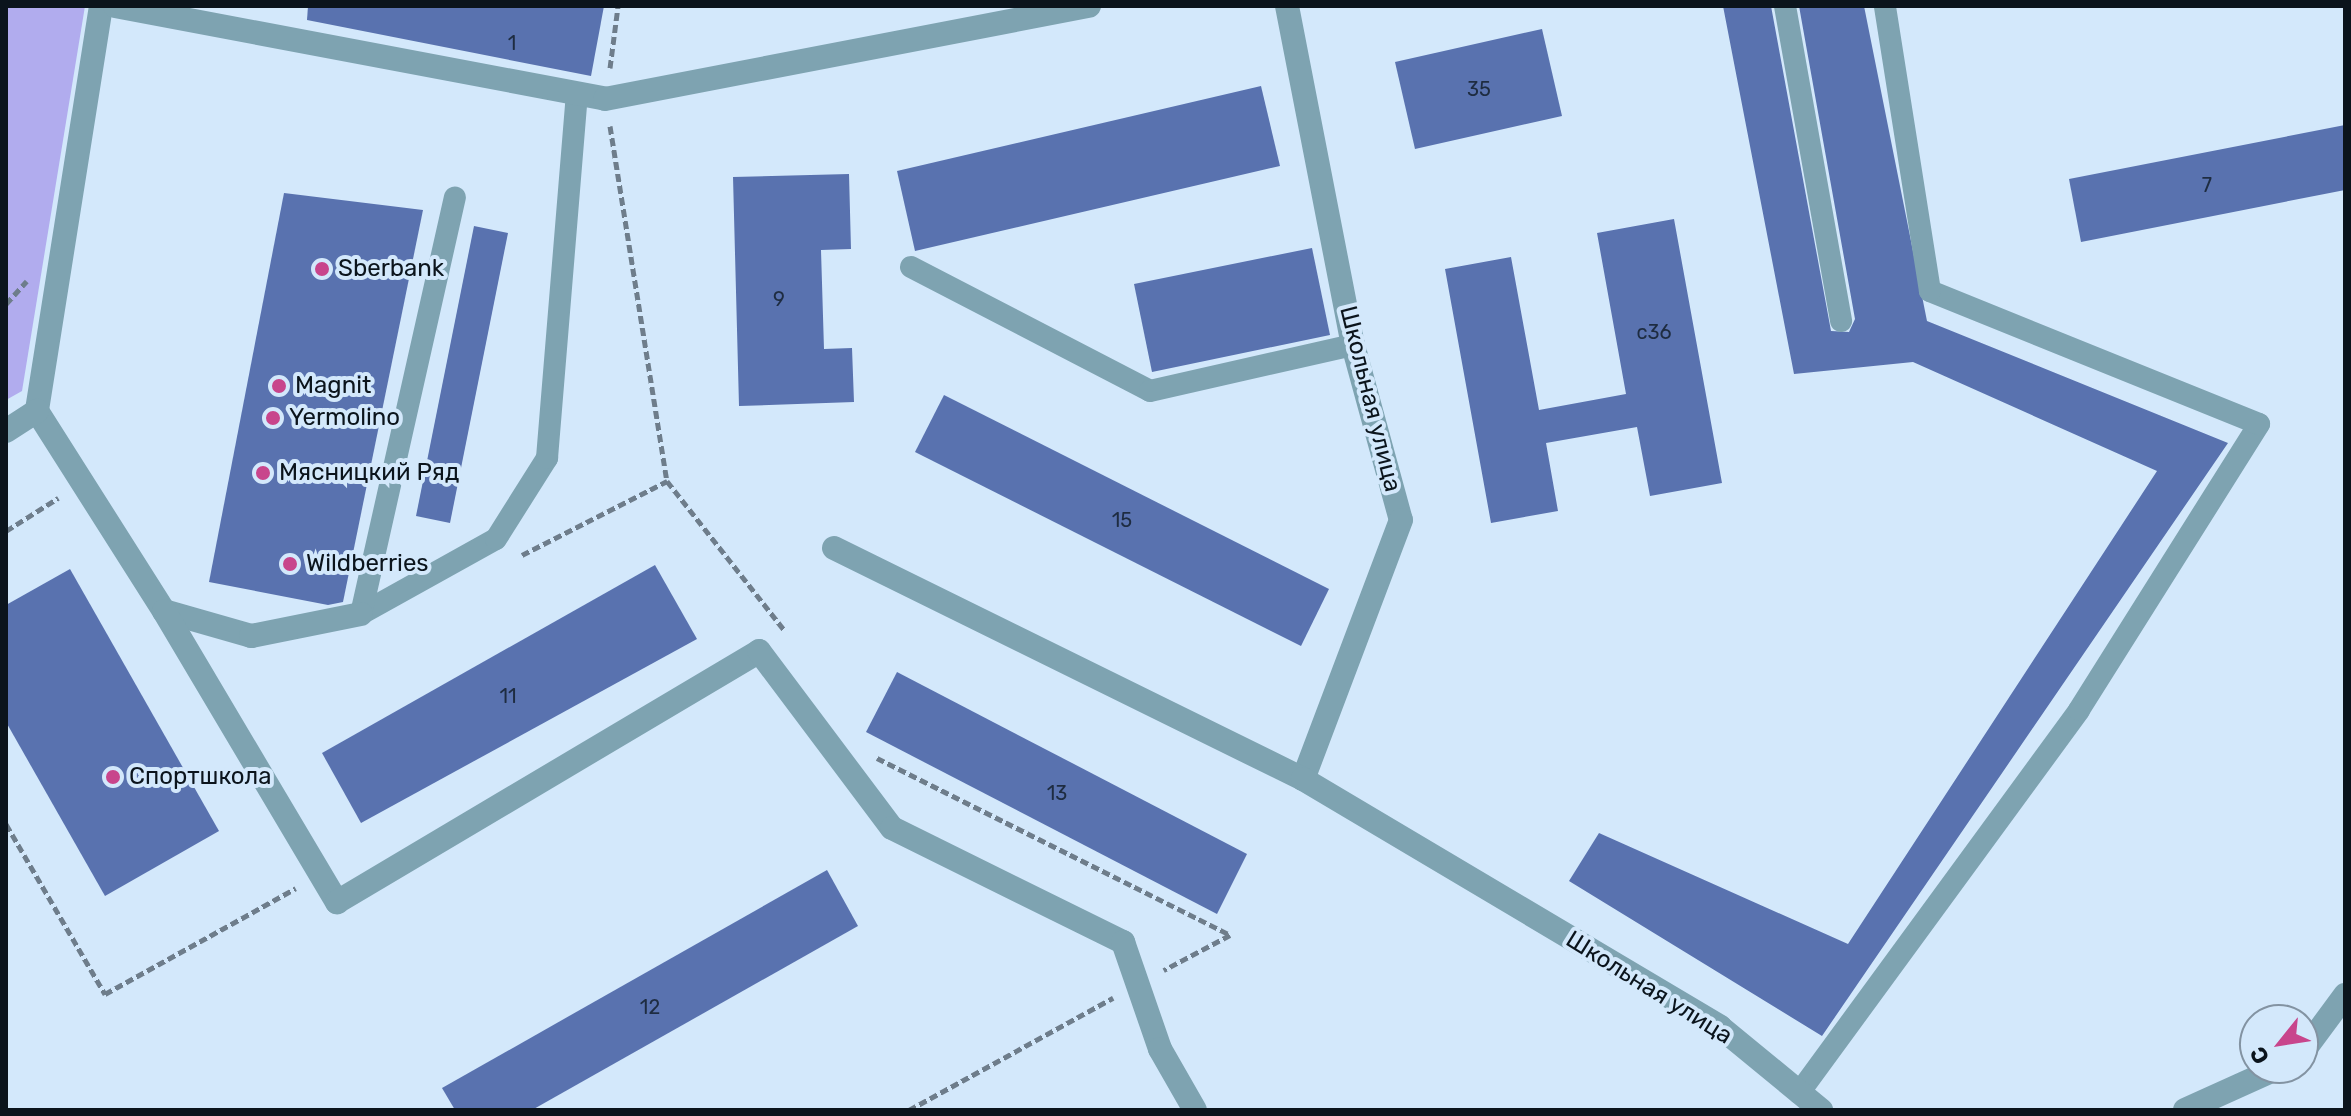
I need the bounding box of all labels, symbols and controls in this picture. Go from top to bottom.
house number: 1 [508,31,516,55]
house number: 35 [1467,77,1491,101]
house number: 7 [2202,173,2212,197]
place label: Sberbank [338,255,444,283]
marker: Sberbank [313,260,331,278]
house number: 9 [773,287,785,311]
street label: Школьная улица [1333,303,1407,495]
house number: с36 [1636,320,1672,344]
place label: Magnit [295,372,371,400]
marker: Magnit [270,377,288,395]
place label: Yermolino [289,404,400,432]
marker: Yermolino [264,409,282,427]
place label: Мясницкий Ряд [279,459,459,487]
marker: Мясницкий Ряд [254,464,272,482]
house number: 15 [1112,508,1132,532]
place label: Wildberries [306,550,429,578]
marker: Wildberries [281,555,299,573]
house number: 11 [499,684,517,708]
place label: Спортшкола [129,763,271,791]
marker: Спортшкола [104,768,122,786]
house number: 13 [1047,781,1067,805]
street label: Школьная улица [1561,925,1737,1051]
house number: 12 [640,995,660,1019]
north arrow [2239,1004,2319,1084]
text: С [2244,1042,2275,1069]

